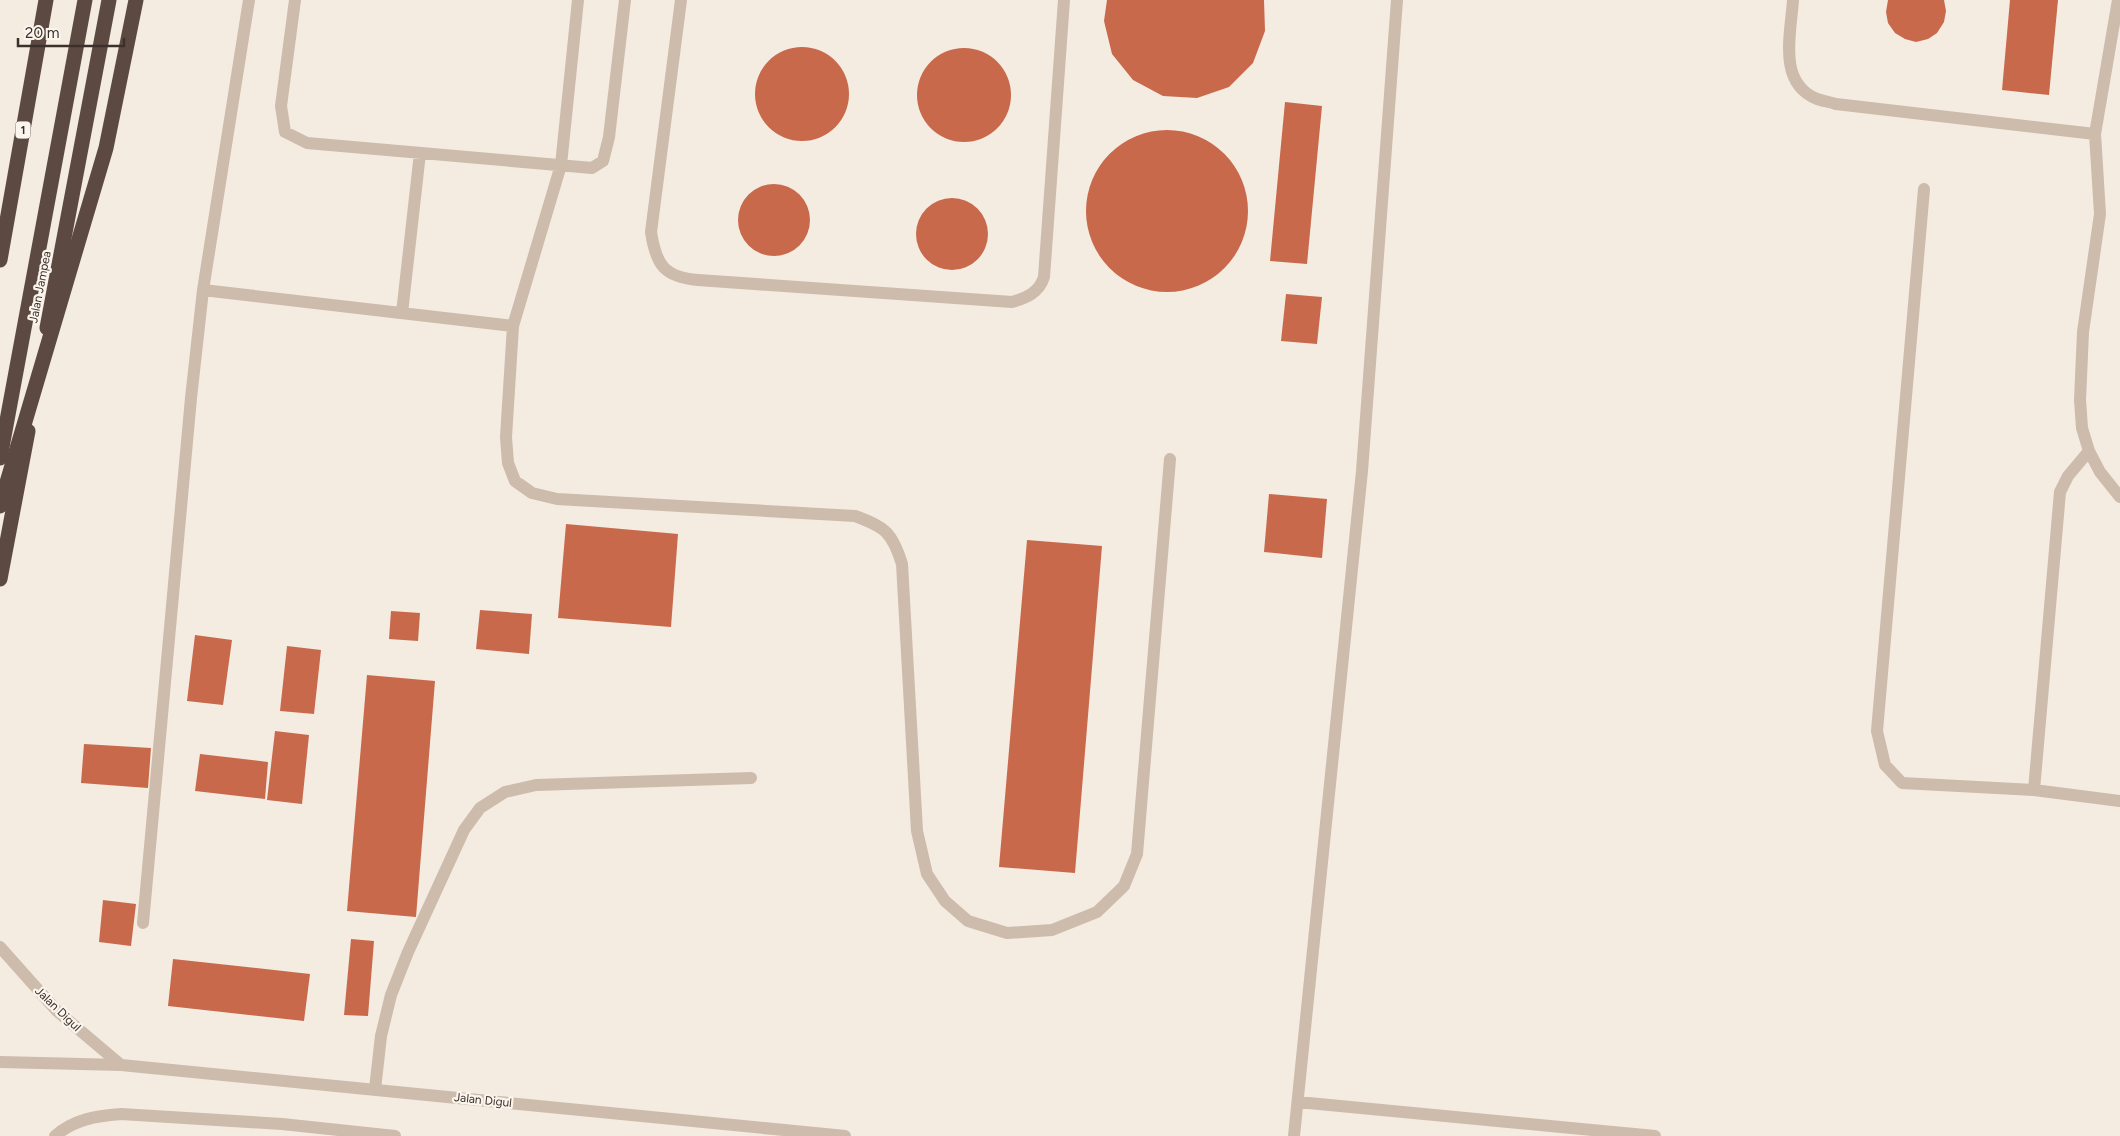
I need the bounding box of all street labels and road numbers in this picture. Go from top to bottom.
road number: 1 [15,122,30,138]
street label: Jalan Jampea [26,250,54,324]
street label: Jalan Digul [32,984,84,1034]
street label: Jalan Digul [453,1090,513,1110]

